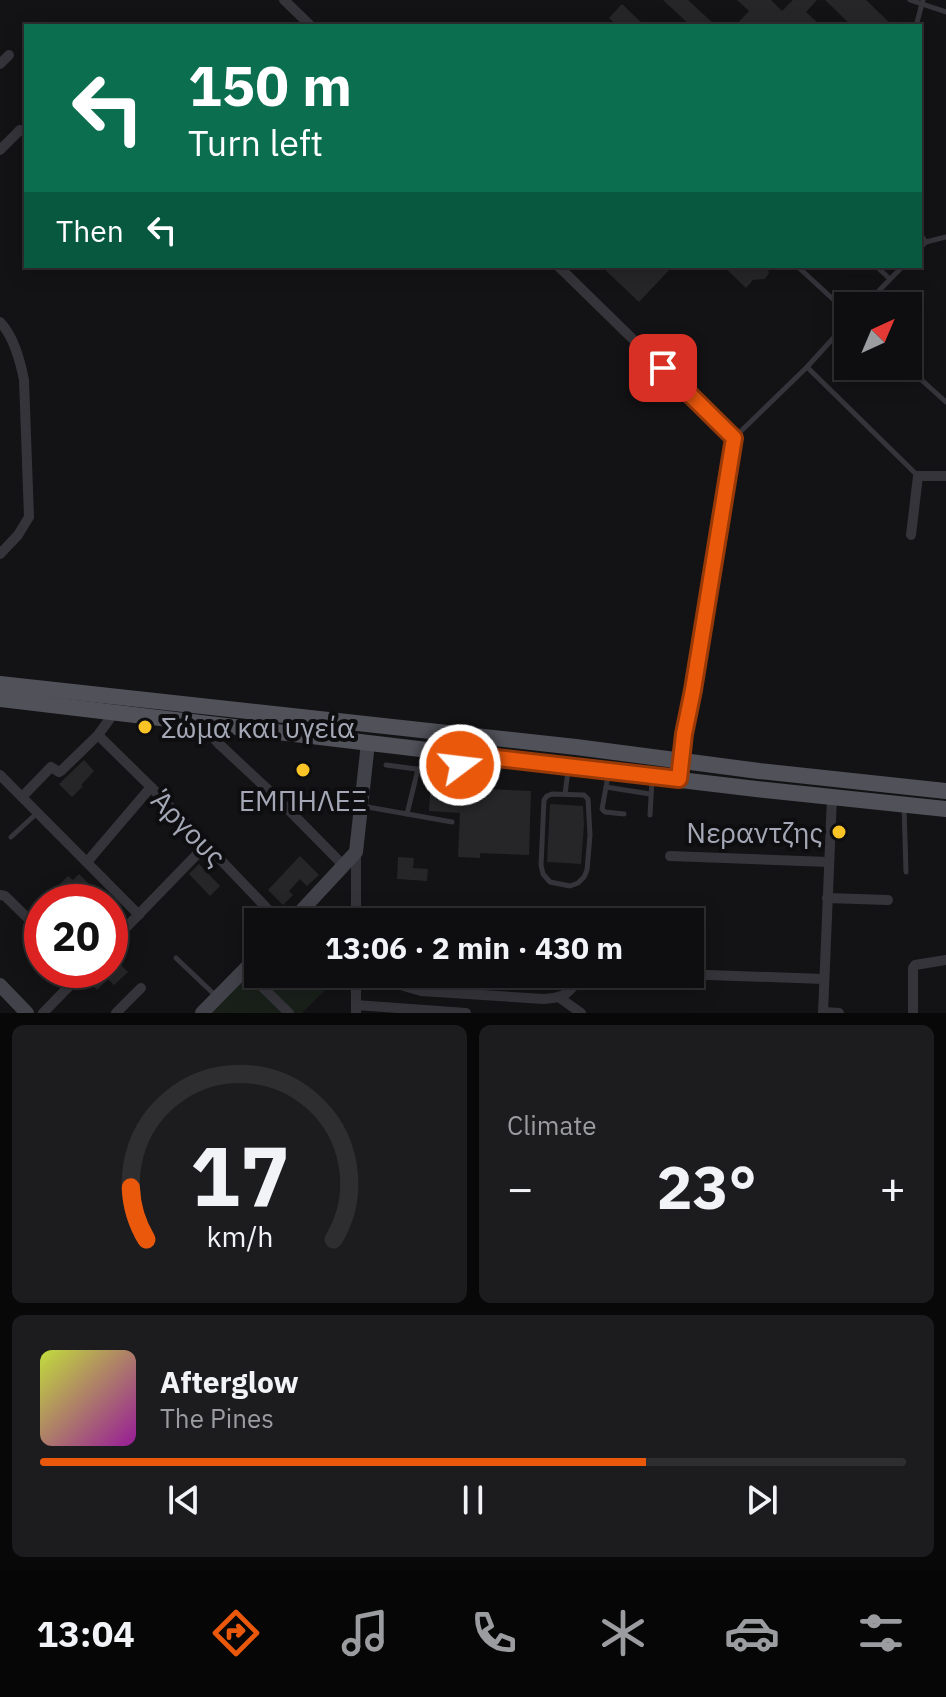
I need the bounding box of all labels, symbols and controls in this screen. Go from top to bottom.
text: 150 m [188,49,352,121]
icon: left [56,56,160,160]
text: Turn left [188,119,323,166]
icon: left [140,208,184,252]
text: Then [56,211,124,250]
north arrow [834,292,922,380]
map controls [834,292,922,380]
pin [629,334,697,402]
icon: arrive [641,346,685,390]
place label: Σώμα και υγεία [161,709,355,746]
marker: Σώμα και υγεία [136,718,154,736]
position arrow [418,723,502,807]
marker: ΕΜΠΗΛΕΞ [294,761,312,779]
street label: Άργους [144,782,234,874]
place label: ΕΜΠΗΛΕΞ [239,782,367,819]
place label: Νεραντζης [686,814,823,851]
marker: Νεραντζης [830,823,848,841]
speed limit sign: 20 [24,884,128,988]
text: 13:06 · 2 min · 430 m [325,928,623,967]
text: Climate [507,1108,597,1142]
text: 17 [190,1121,289,1229]
text: 23° [656,1147,757,1226]
text: − [507,1159,533,1216]
text: + [880,1159,906,1216]
text: km/h [206,1218,273,1255]
text: Afterglow [160,1362,299,1401]
text: The Pines [160,1401,274,1435]
icon: previous [162,1478,206,1522]
icon: pause [451,1478,495,1522]
icon: next [740,1478,784,1522]
icon: directions [208,1605,264,1661]
icon: music [337,1605,393,1661]
icon: phone [466,1605,522,1661]
icon: climate [595,1605,651,1661]
icon: car [724,1605,780,1661]
icon: filters [853,1605,909,1661]
text: 13:04 [37,1610,135,1657]

